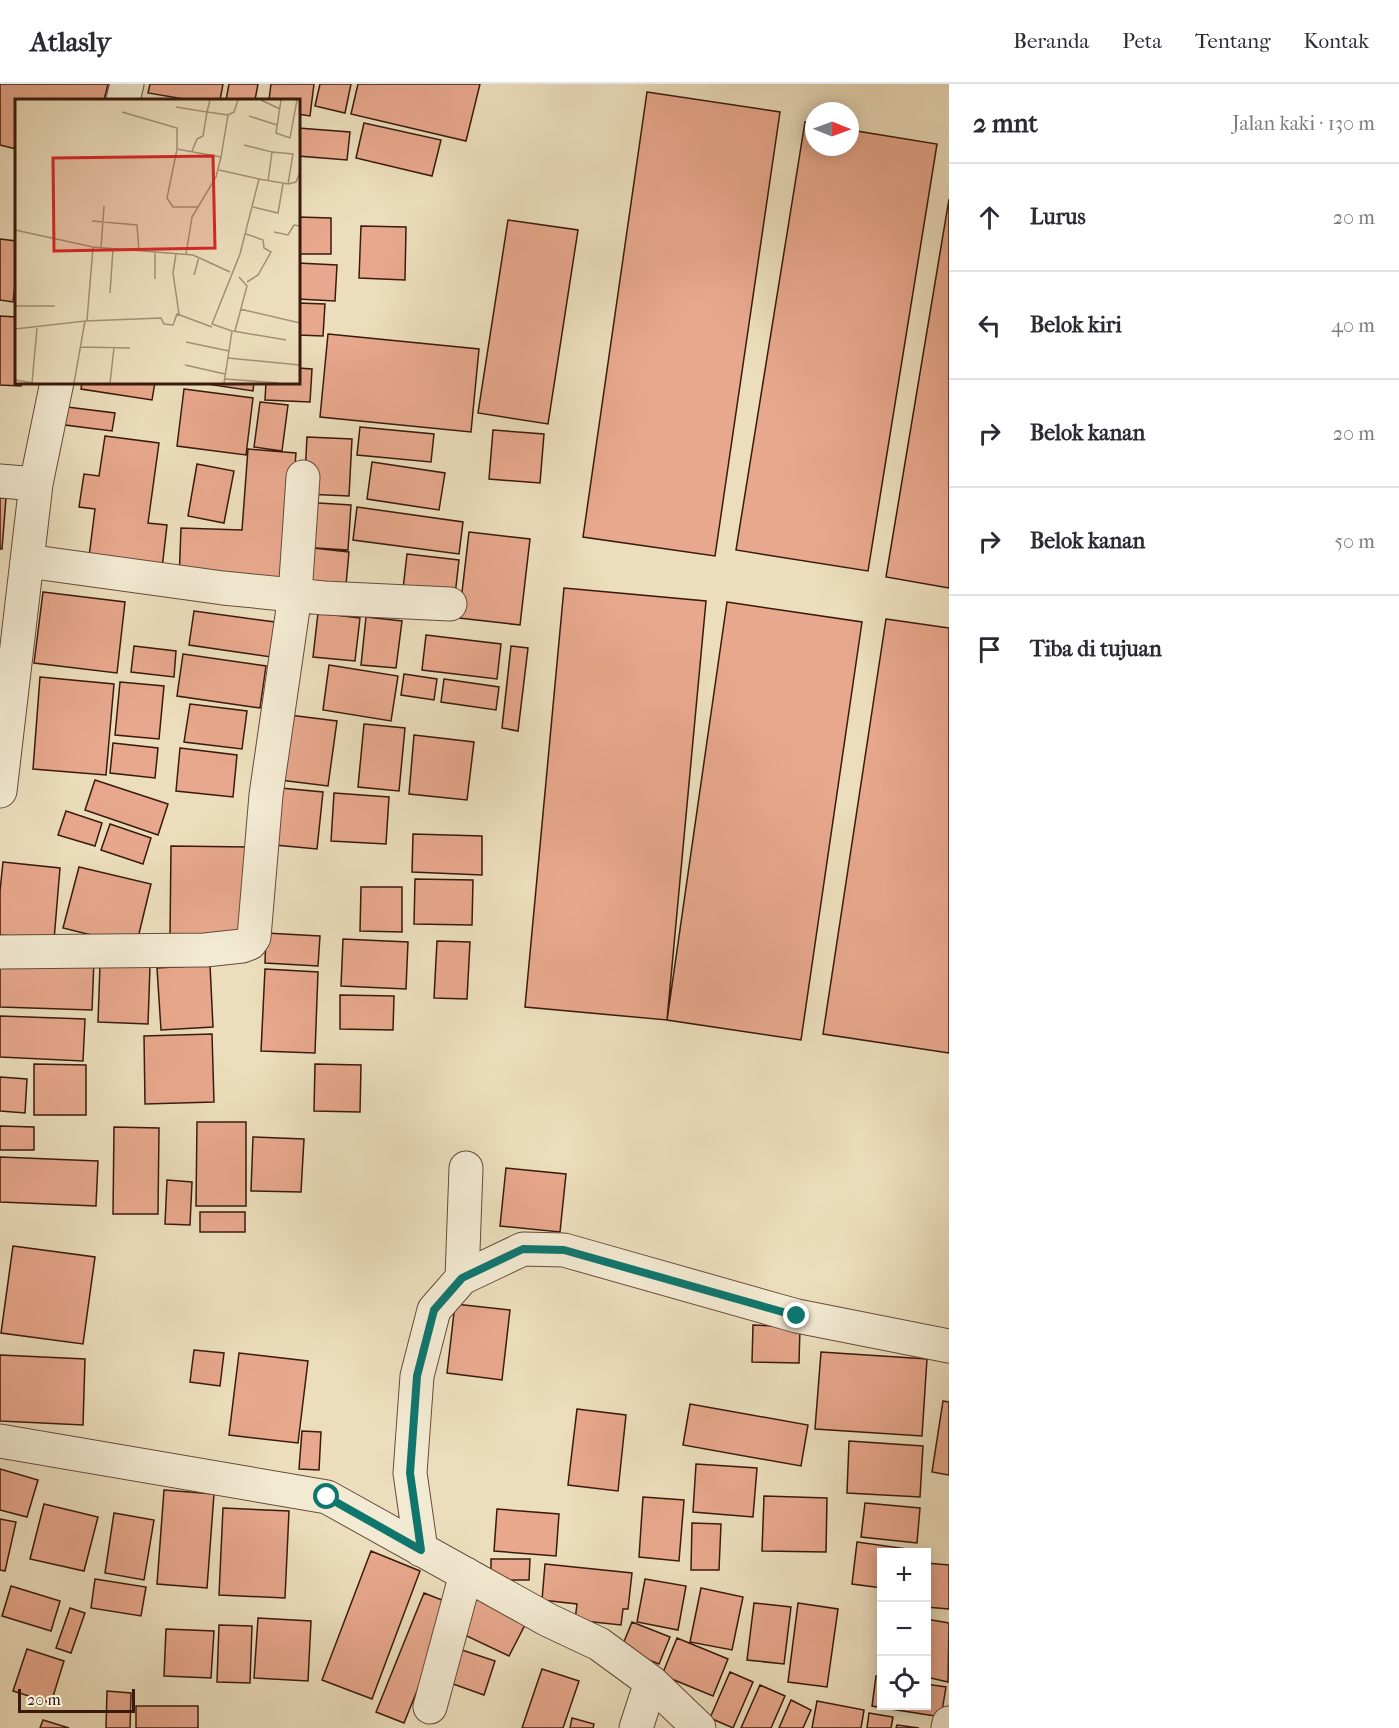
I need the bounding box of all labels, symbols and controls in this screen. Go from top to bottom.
text: Atlasly [30,25,111,58]
text: Beranda [1013,29,1089,53]
text: Peta [1122,29,1162,53]
text: Tentang [1195,29,1271,53]
text: Kontak [1304,29,1369,53]
inset map [15,99,300,384]
north arrow [805,102,859,156]
text: 2 mnt [973,108,1038,139]
text: Jalan kaki · 130 m [1232,112,1375,135]
icon: ahead [973,201,1006,234]
text: Lurus [1030,204,1086,230]
text: 20 m [1333,206,1375,229]
icon: left [973,309,1006,342]
text: Belok kiri [1030,312,1122,338]
text: 40 m [1331,314,1375,337]
icon: right [973,417,1006,450]
text: Belok kanan [1030,420,1145,446]
text: 20 m [1333,422,1375,445]
icon: right [973,525,1006,558]
text: Belok kanan [1030,528,1145,554]
text: 50 m [1334,530,1375,553]
icon: arrive [973,633,1006,666]
text: Tiba di tujuan [1030,636,1162,662]
route end [783,1302,809,1328]
route start [313,1483,339,1509]
map controls [877,1548,931,1710]
button: + [877,1548,931,1602]
button: − [877,1602,931,1656]
button: locate [877,1656,931,1710]
scale bar [18,1686,135,1714]
text: 20 m [27,1690,61,1709]

